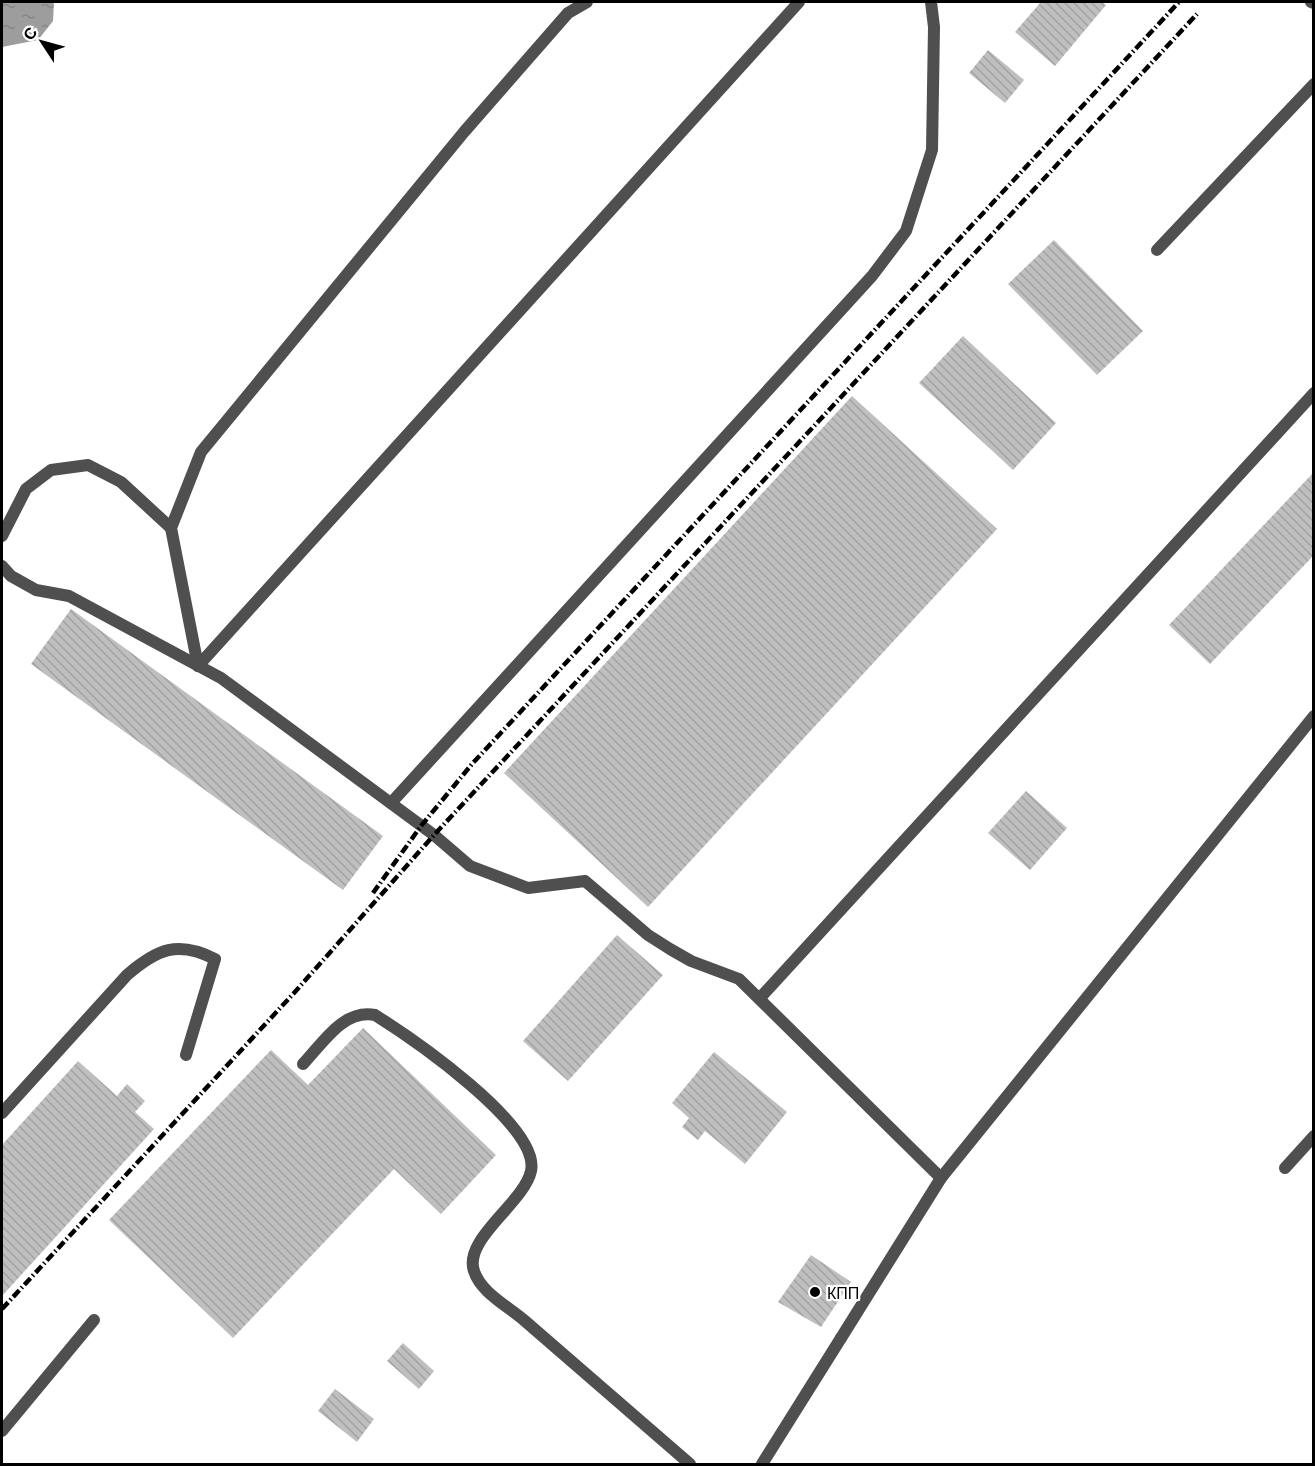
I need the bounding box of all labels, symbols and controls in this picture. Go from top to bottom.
north arrow [12,12,72,72]
text: С [18,22,41,43]
place label: КПП [827,1283,859,1302]
marker: КПП [808,1285,822,1299]

